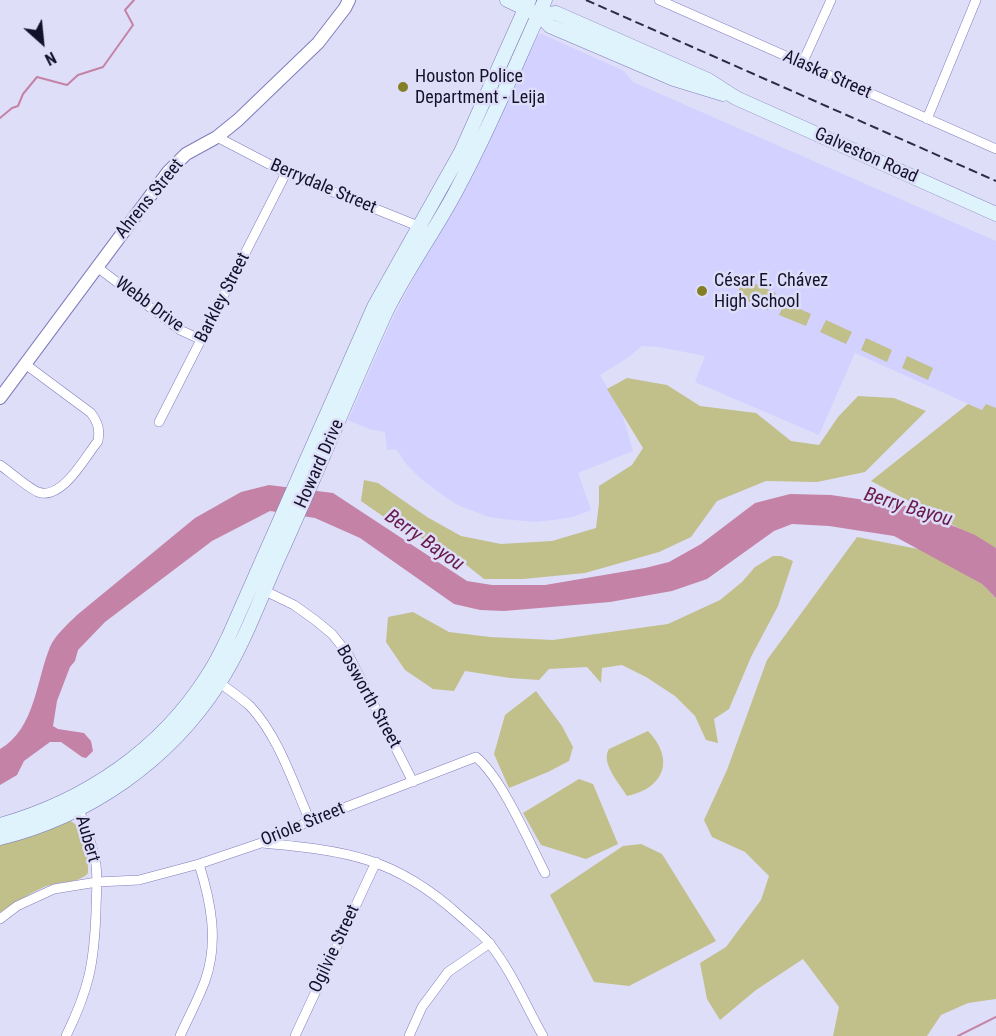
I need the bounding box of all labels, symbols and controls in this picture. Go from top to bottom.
north arrow [12,12,72,72]
street label: Alaska Street [779,46,875,104]
text: N [42,48,59,69]
place label: Houston Police Department - Leija [415,66,545,109]
marker: Houston Police Department - Leija [396,80,410,94]
street label: Galveston Road [811,124,921,188]
street label: Ahrens Street [111,155,189,243]
street label: Berrydale Street [267,155,379,219]
street label: Barkley Street [191,249,255,347]
place label: César E. Chávez High School [714,270,828,312]
street label: Webb Drive [110,273,188,337]
marker: César E. Chávez High School [695,284,709,298]
street label: Howard Drive [291,416,349,512]
water label: Berry Bayou [861,483,955,533]
water label: Berry Bayou [380,505,468,577]
street label: Bosworth Street [331,642,405,752]
street label: Oriole Street [258,798,348,852]
street label: Aubert [70,813,104,865]
street label: Ogilvie Street [305,902,365,996]

